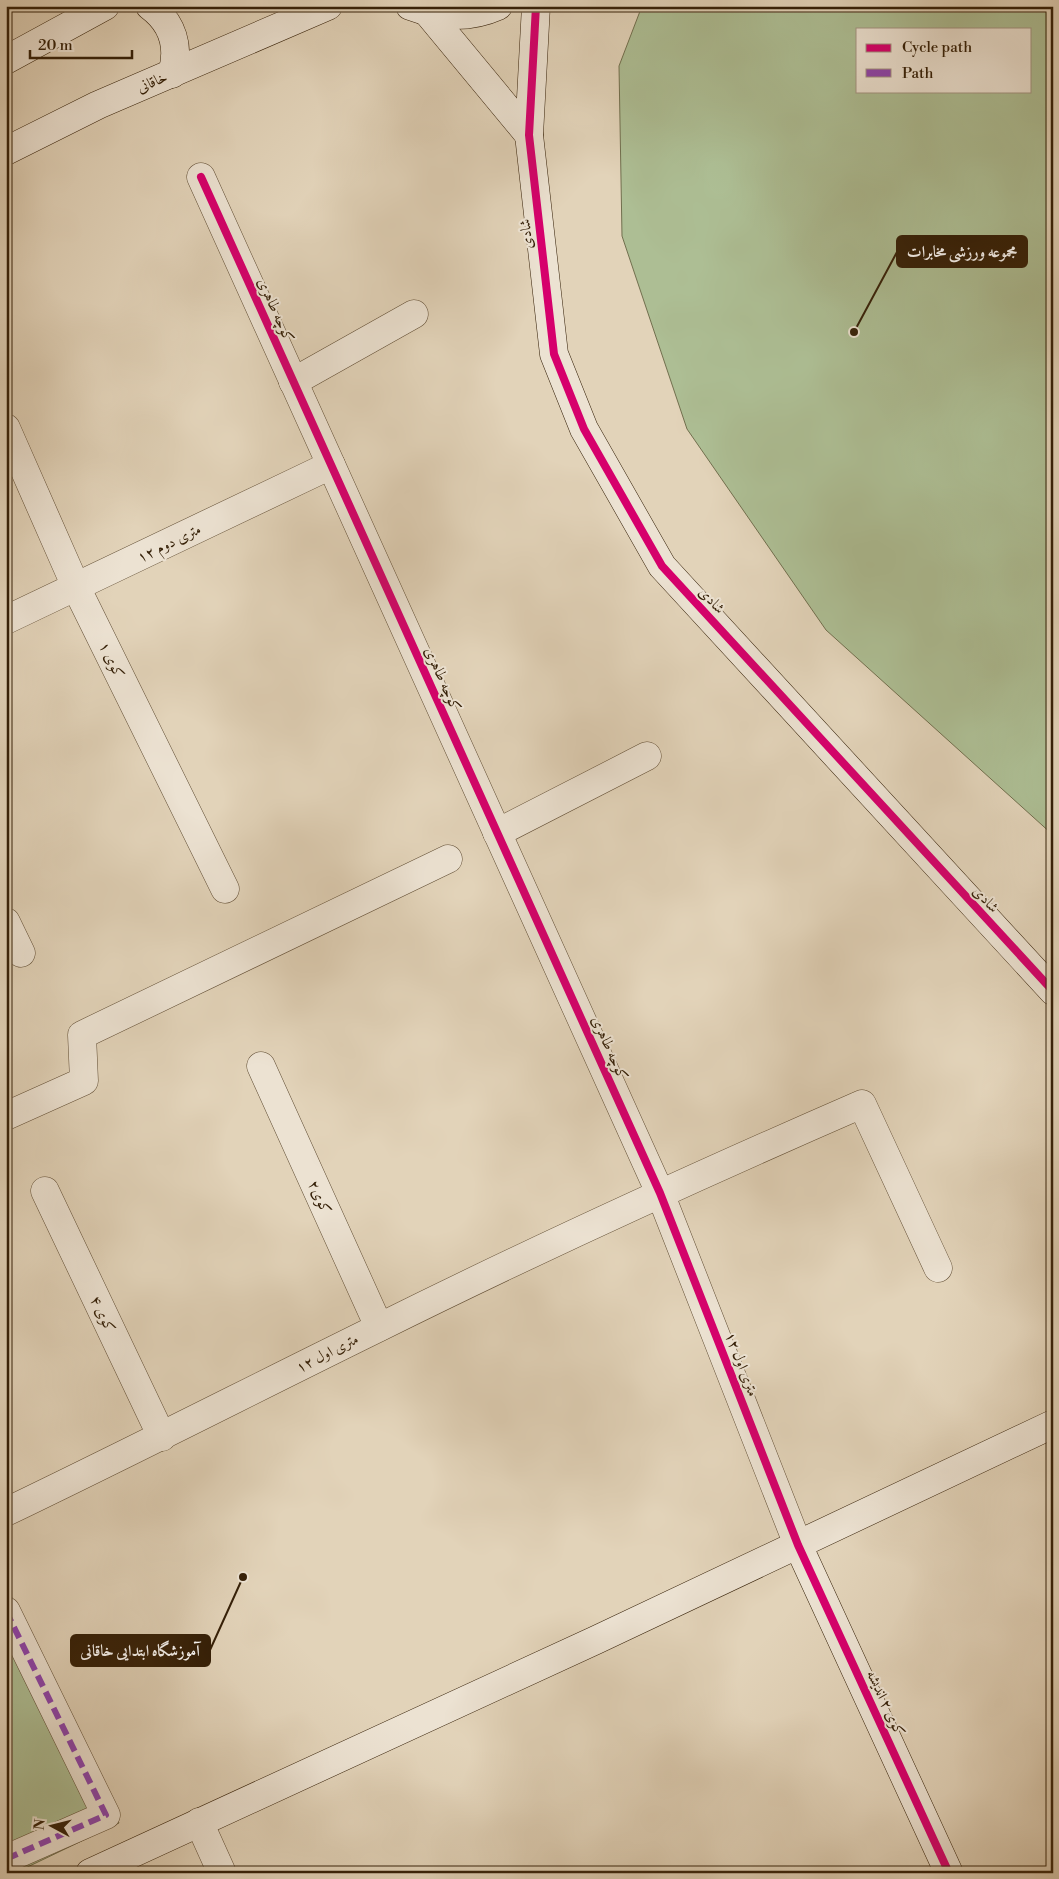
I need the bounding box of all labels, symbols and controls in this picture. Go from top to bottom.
scale bar [30,28,132,60]
legend [856,28,1032,92]
text: 20 m [38,36,73,55]
text: Cycle path [902,38,972,57]
text: Path [902,64,934,83]
street label: خاقانی [134,68,170,97]
street label: شادی [515,218,538,250]
callout: مجموعه ورزشی مخابرات [897,236,1027,267]
text: مجموعه ورزشی مخابرات [907,242,1017,263]
street label: کوچه طاهری [252,275,298,346]
street label: ۱۲ متری دوم [134,520,206,570]
street label: شادی [694,583,729,618]
street label: کوی ۱ [95,639,129,682]
street label: کوچه طاهری [419,644,465,715]
street label: شادی [968,882,1003,917]
street label: کوچه طاهری [586,1013,632,1084]
street label: کوی۲ [304,1177,335,1217]
street label: کوی ۴ [86,1293,119,1336]
street label: ۱۲ متری اول [721,1329,763,1399]
street label: ۱۲ متری اول [293,1330,362,1377]
callout: آموزشگاه ابتدایی خاقانی [71,1635,210,1666]
text: آموزشگاه ابتدایی خاقانی [79,1640,202,1661]
street label: کوی ۲ اندیشه [862,1667,909,1739]
north arrow [28,1802,78,1852]
text: N [30,1818,50,1831]

